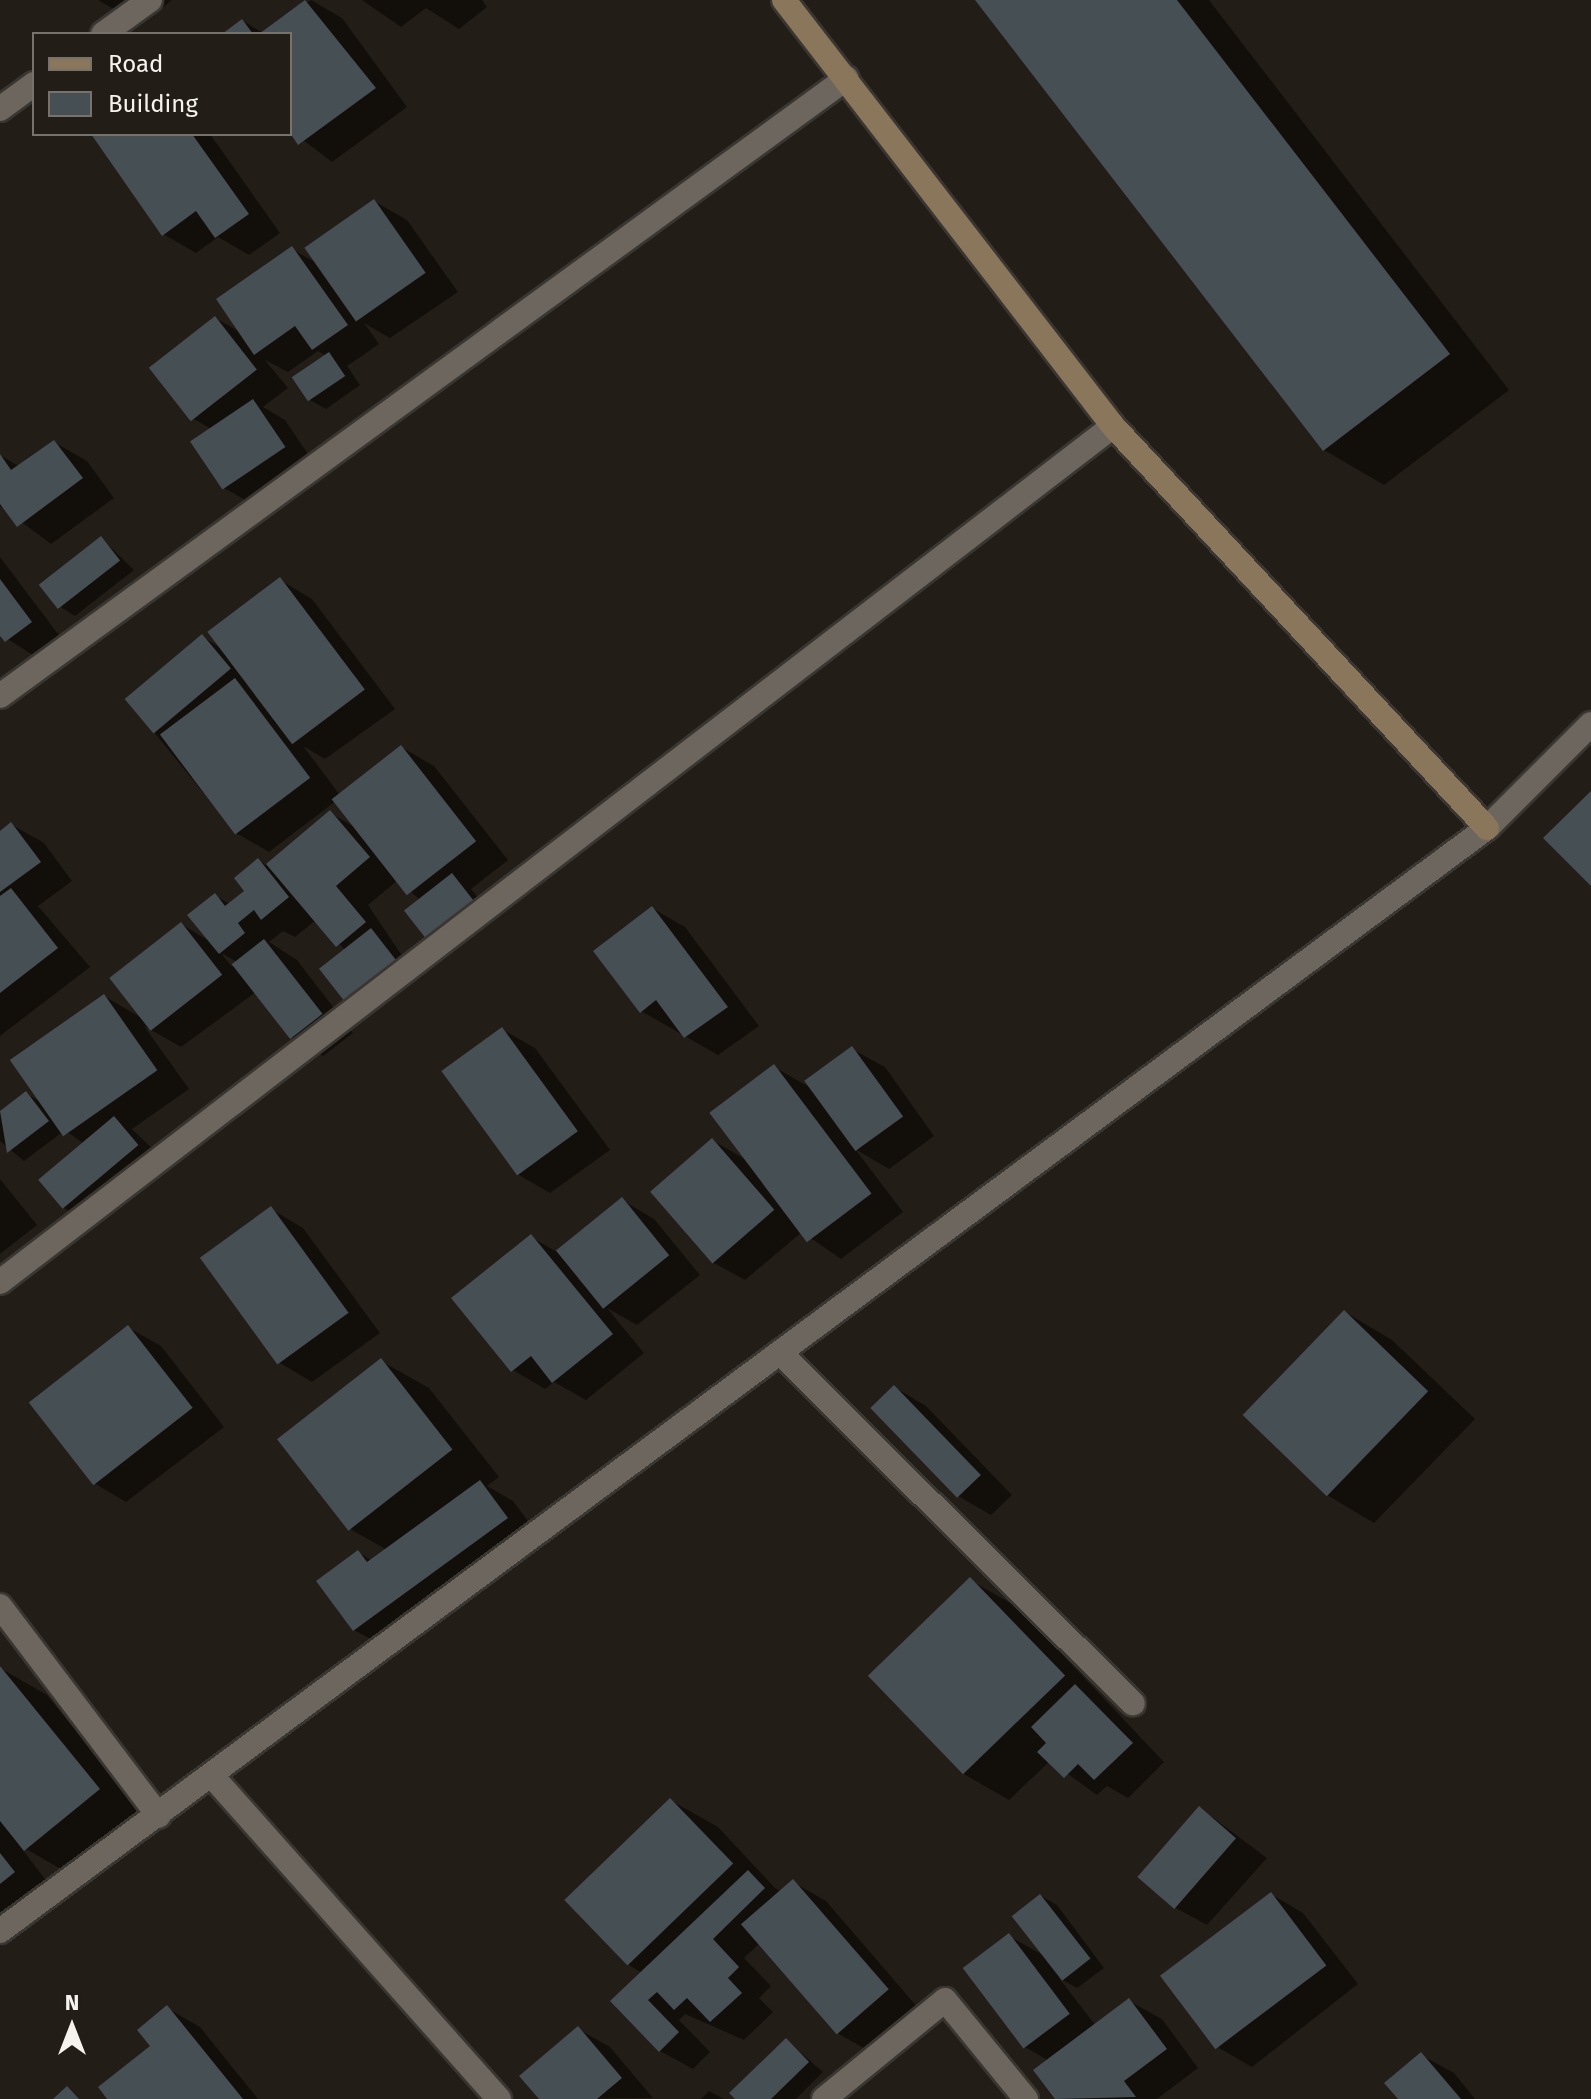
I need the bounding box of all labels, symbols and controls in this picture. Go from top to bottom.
legend [32,32,292,136]
text: Road [108,50,163,78]
text: Building [108,90,198,118]
north arrow [32,1987,112,2067]
text: N [65,1989,79,2016]

